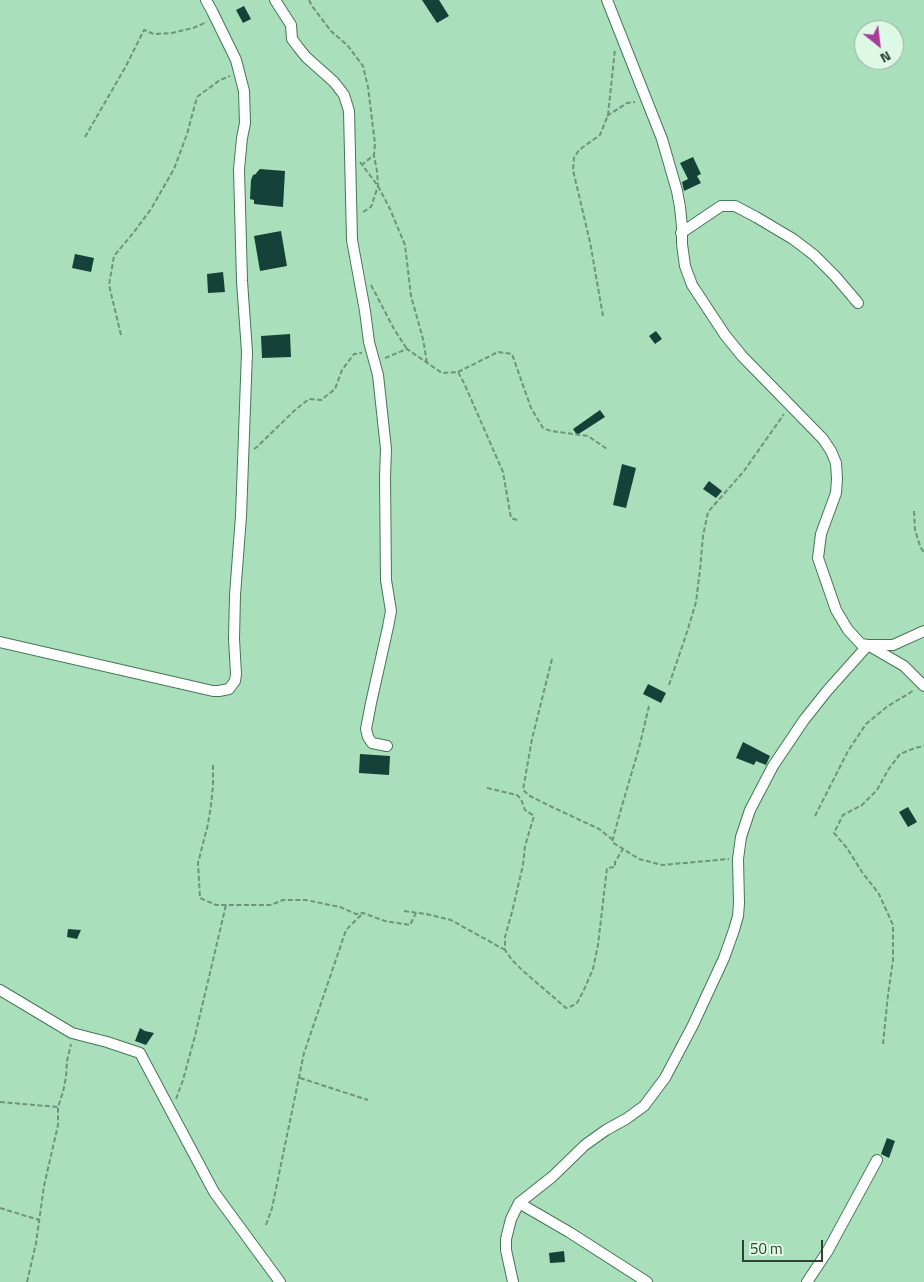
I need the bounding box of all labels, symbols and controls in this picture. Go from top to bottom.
north arrow [854,20,904,70]
text: N [877,46,895,69]
scale bar [744,1230,825,1262]
text: 50 m [750,1237,783,1260]

